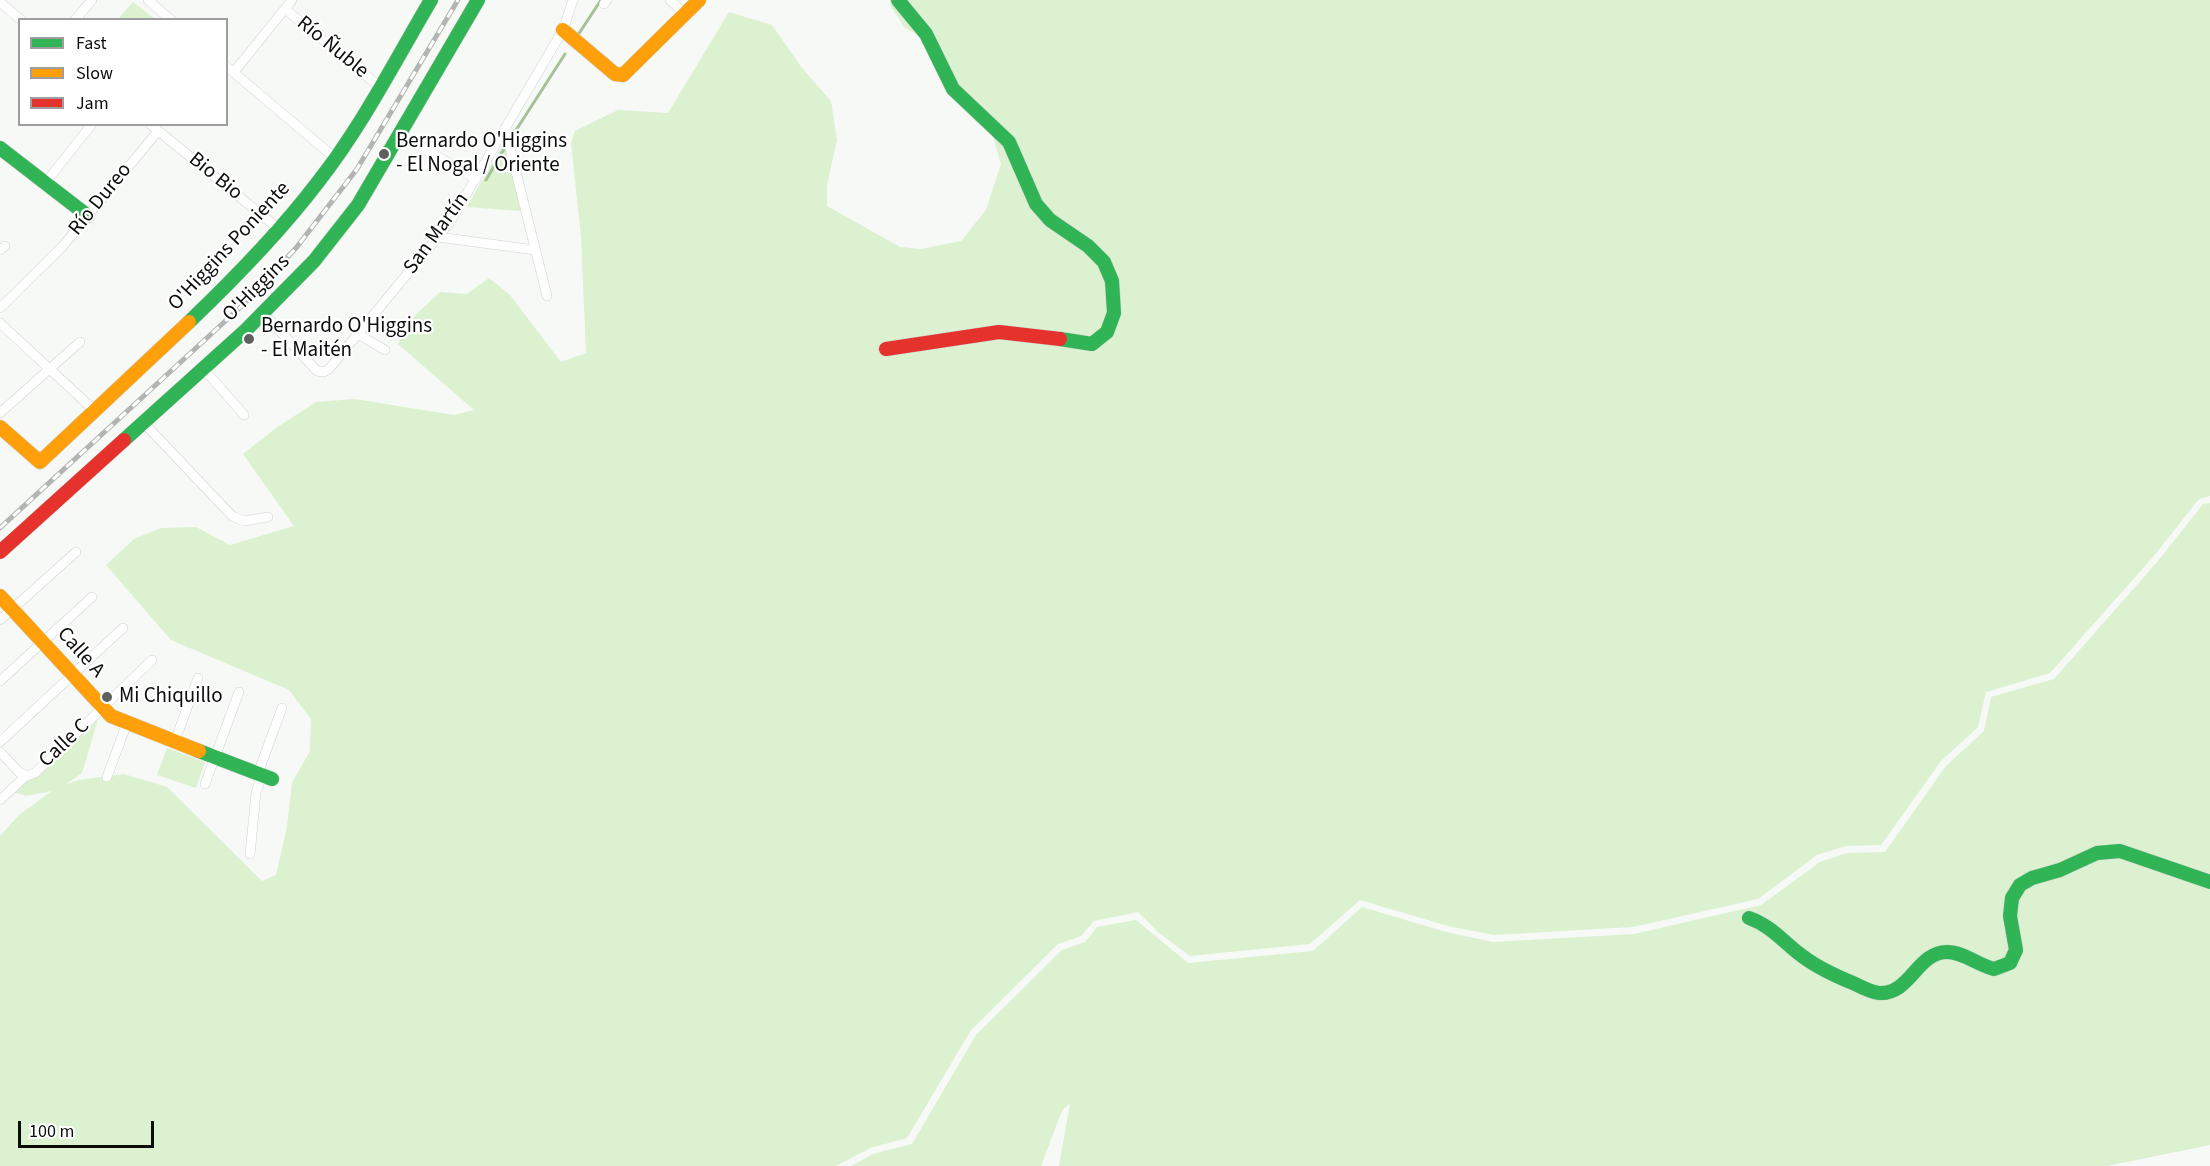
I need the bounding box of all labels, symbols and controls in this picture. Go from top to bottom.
street label: Río Ñuble [291,11,373,85]
legend [18,18,228,126]
text: Fast [76,31,107,56]
text: Slow [76,61,113,86]
text: Jam [76,91,109,116]
place label: Bernardo O'Higgins - El Nogal / Oriente [396,129,567,179]
marker: Bernardo O'Higgins - El Nogal / Oriente [377,147,391,161]
street label: Bio Bio [183,148,247,206]
street label: Río Dureo [64,159,138,241]
street label: O'Higgins Poniente [164,177,296,317]
street label: San Martín [399,188,475,280]
street label: O'Higgins [218,250,296,328]
place label: Bernardo O'Higgins - El Maitén [261,314,432,364]
marker: Bernardo O'Higgins - El Maitén [242,332,256,346]
street label: Calle A [51,623,109,683]
place label: Mi Chiquillo [119,684,223,710]
marker: Mi Chiquillo [100,690,114,704]
street label: Calle C [35,714,95,774]
scale bar [21,1109,158,1147]
text: 100 m [29,1119,74,1144]

